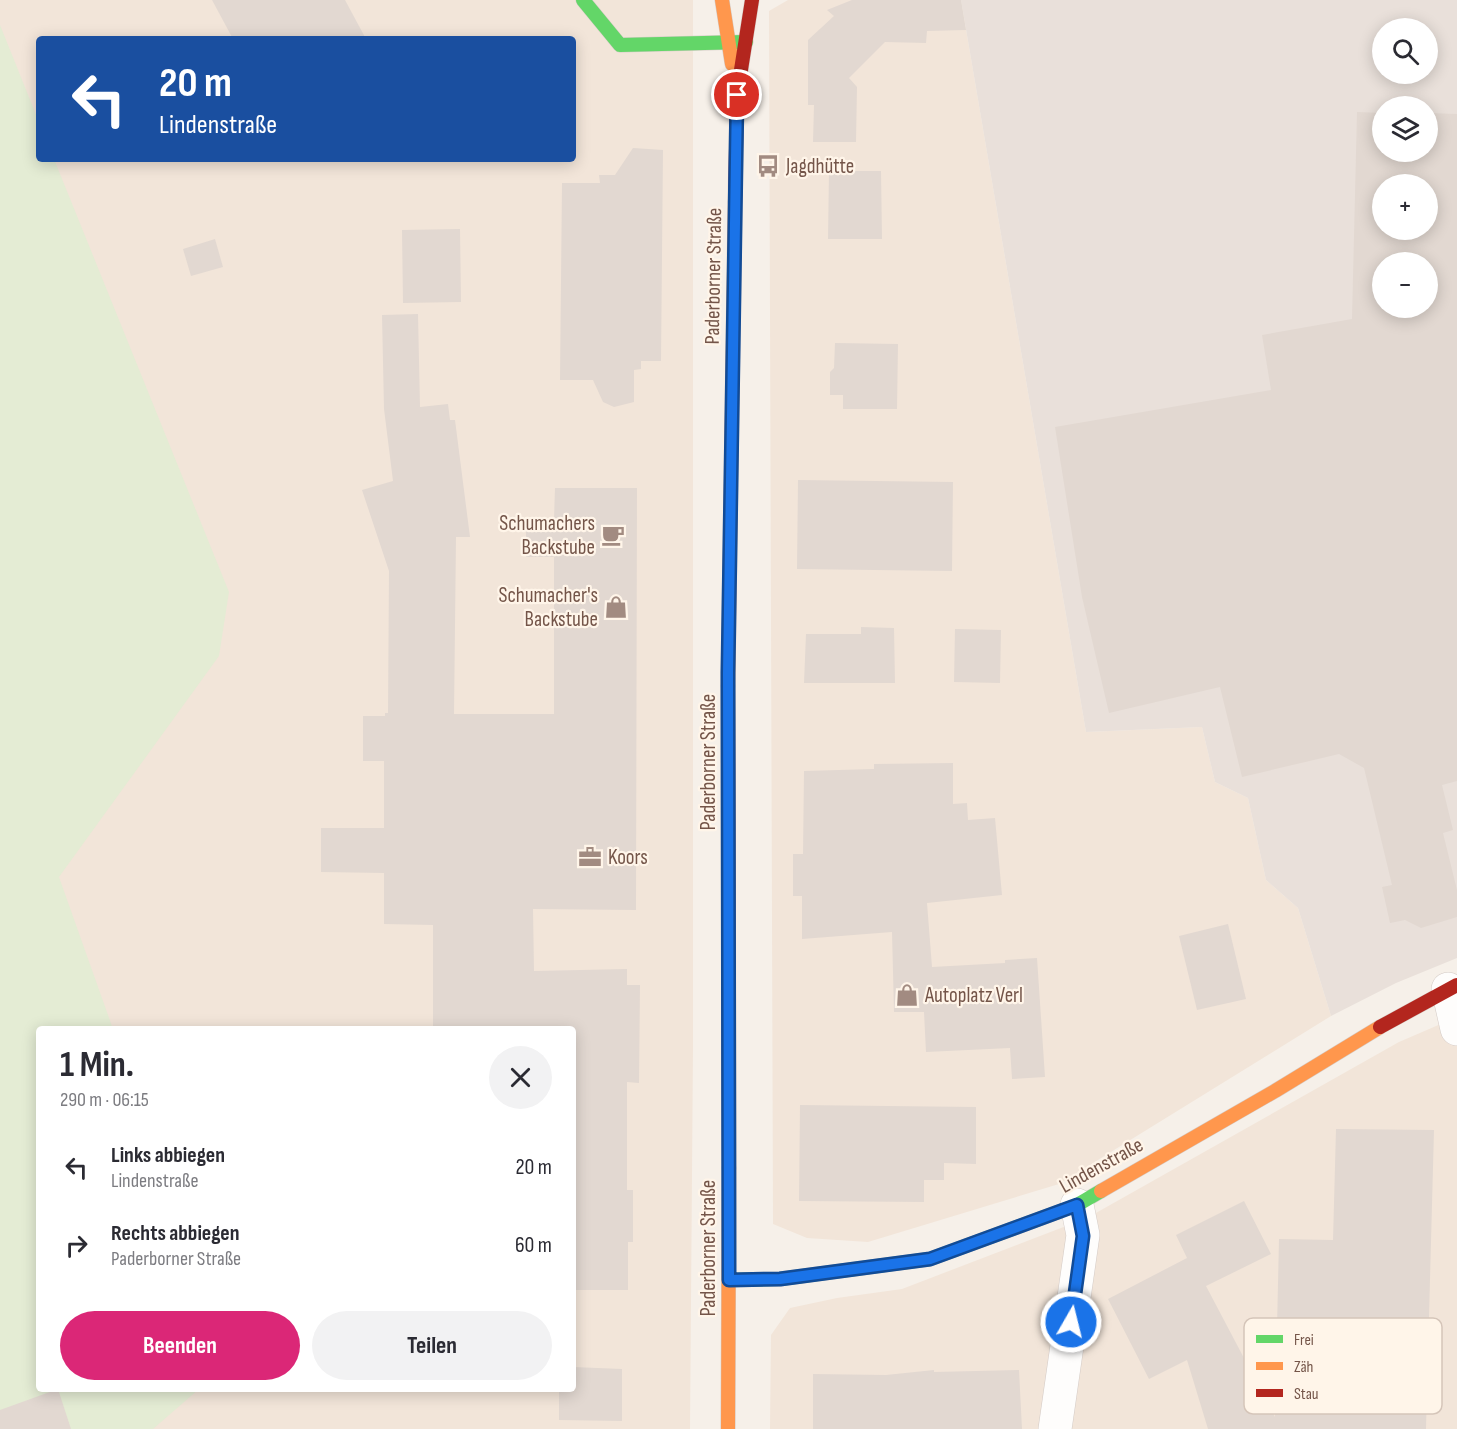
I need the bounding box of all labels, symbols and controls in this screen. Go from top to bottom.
map controls [1372,18,1438,318]
button: search [1372,18,1438,84]
text: 20 m [159,58,232,109]
icon: left [60,60,138,138]
pin [711,69,762,120]
icon: arrive [720,78,753,111]
button: layers [1372,96,1438,162]
text: Lindenstraße [159,109,277,141]
bus stop icon: Jagdhütte [755,153,781,179]
place label: Jagdhütte [785,154,854,179]
button: + [1372,174,1438,240]
street label: Paderborner Straße [700,208,727,345]
button: − [1372,252,1438,318]
place label: Schumachers Backstube [499,511,595,560]
cafe icon: Schumachers Backstube [600,522,626,548]
place label: Schumacher's Backstube [498,583,598,632]
shop icon: Schumacher's Backstube [603,594,629,620]
street label: Paderborner Straße [696,694,721,830]
office icon: Koors [577,844,603,870]
place label: Koors [608,845,648,870]
shop icon: Autoplatz Verl [894,982,920,1008]
place label: Autoplatz Verl [924,983,1023,1008]
text: 1 Min. [60,1044,134,1087]
button: close [489,1046,552,1109]
text: 290 m · 06:15 [60,1088,149,1112]
street label: Lindenstraße [1055,1132,1147,1199]
text: Links abbiegen [111,1142,225,1169]
icon: left [60,1151,93,1184]
text: 20 m [516,1154,552,1181]
text: Lindenstraße [111,1169,198,1193]
street label: Paderborner Straße [696,1180,721,1316]
text: Rechts abbiegen [111,1220,240,1247]
icon: right [60,1229,93,1262]
text: 60 m [515,1232,552,1259]
text: Paderborner Straße [111,1247,241,1271]
position arrow [1039,1290,1103,1354]
button: Beenden [60,1311,300,1380]
button: Teilen [312,1311,552,1380]
legend [1244,1318,1442,1414]
text: Frei [1294,1331,1314,1350]
text: Zäh [1294,1358,1313,1377]
text: Stau [1294,1385,1319,1404]

